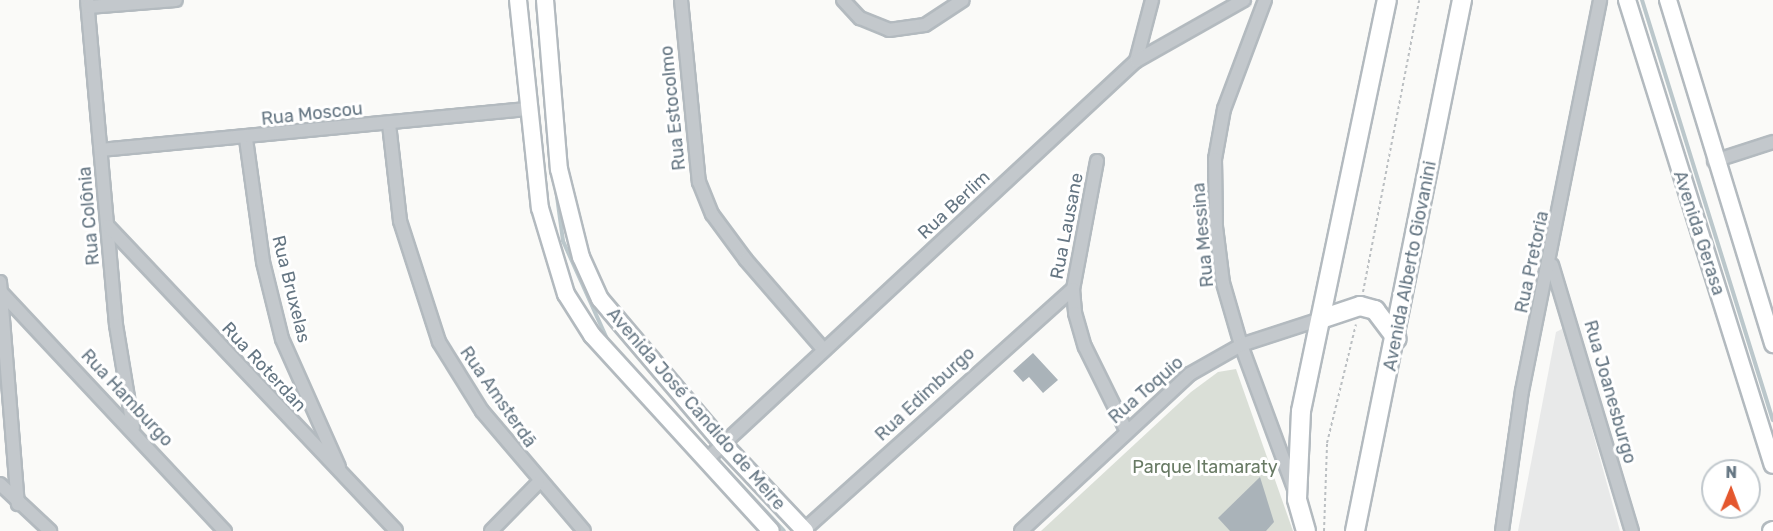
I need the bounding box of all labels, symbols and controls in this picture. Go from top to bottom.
street label: Rua Estocolmo [656,45,690,171]
street label: Rua Moscou [260,98,364,130]
street label: Avenida Alberto Giovanini [1379,159,1441,373]
street label: Rua Colônia [74,166,104,266]
street label: Rua Berlim [913,166,995,244]
street label: Avenida Gerasa [1669,168,1729,298]
street label: Rua Lausane [1046,171,1088,281]
street label: Rua Messina [1188,182,1218,288]
street label: Rua Pretoria [1511,209,1553,315]
street label: Rua Bruxelas [267,233,315,345]
street label: Avenida José Candido de Meire [602,303,790,515]
street label: Rua Roterdan [217,318,311,416]
street label: Rua Joanesburgo [1579,318,1641,466]
street label: Rua Amsterdã [455,342,541,452]
street label: Rua Edimburgo [871,342,979,446]
street label: Rua Hamburgo [76,345,178,451]
street label: Rua Toquio [1104,352,1188,428]
park label: Parque Itamaraty [1132,456,1278,478]
north arrow [1701,459,1761,519]
text: N [1725,463,1737,482]

